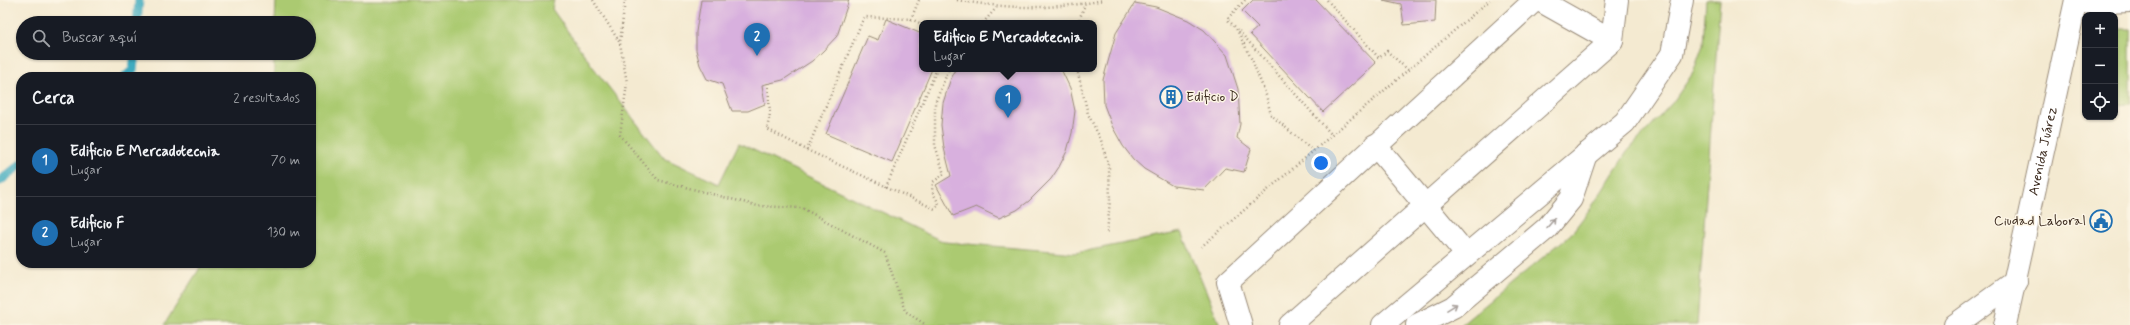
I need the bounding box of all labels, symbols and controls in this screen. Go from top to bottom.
map controls [2082,12,2118,120]
button: + [2082,12,2118,48]
search box [16,16,316,60]
popup [919,20,1097,72]
pin: 2 [744,23,770,56]
icon: search [30,27,52,49]
text: Buscar aquí [62,28,137,48]
text: Edificio E Mercadotecnia [933,28,1083,48]
text: Lugar [933,48,965,65]
button: − [2082,48,2118,84]
building icon: Edificio D [1158,84,1184,110]
button: locate [2082,84,2118,120]
pin: 1 [995,85,1021,118]
text: Cerca [32,87,75,109]
place label: Edificio D [1186,88,1239,106]
text: 2 resultados [233,90,300,107]
street label: Avenida Juárez [2025,105,2062,197]
text: Edificio E Mercadotecnia [70,142,219,162]
text: 1 [42,152,48,169]
text: 70 m [271,152,300,169]
your location [1311,153,1331,173]
text: Lugar [70,162,102,179]
public building icon: Ciudad Laboral [2088,208,2114,234]
place label: Ciudad Laboral [1994,212,2086,230]
text: Edificio F [70,214,124,234]
one-way arrow [1546,218,1555,228]
text: 2 [42,224,48,241]
text: 130 m [267,224,300,241]
text: Lugar [70,234,102,251]
one-way arrow [1446,303,1457,311]

